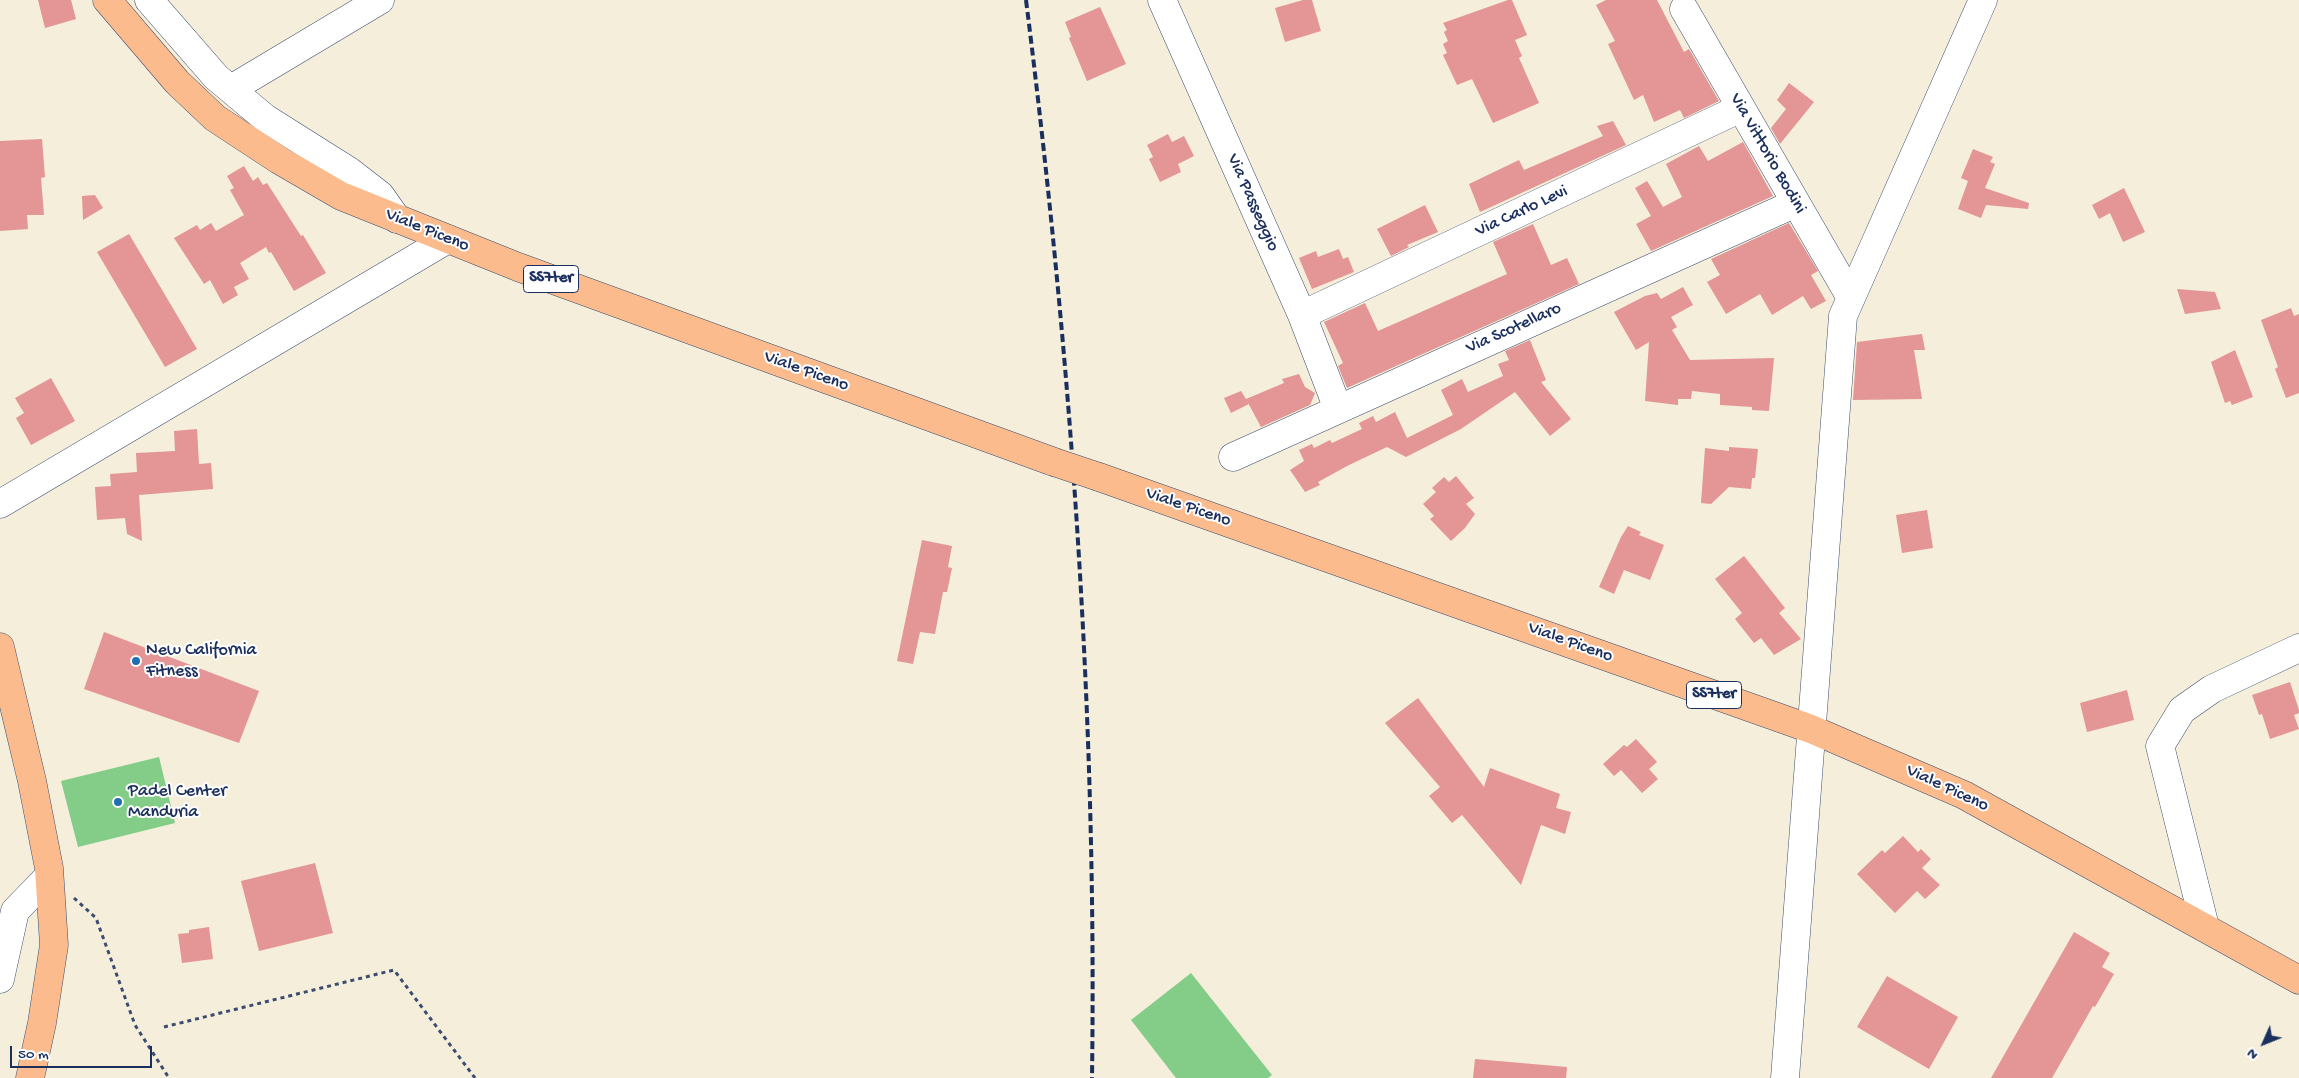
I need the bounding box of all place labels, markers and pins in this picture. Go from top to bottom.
place label: New California Fitness [146,640,257,682]
marker: New California Fitness [130,655,142,667]
place label: Padel Center Manduria [128,781,227,824]
marker: Padel Center Manduria [112,796,124,808]

